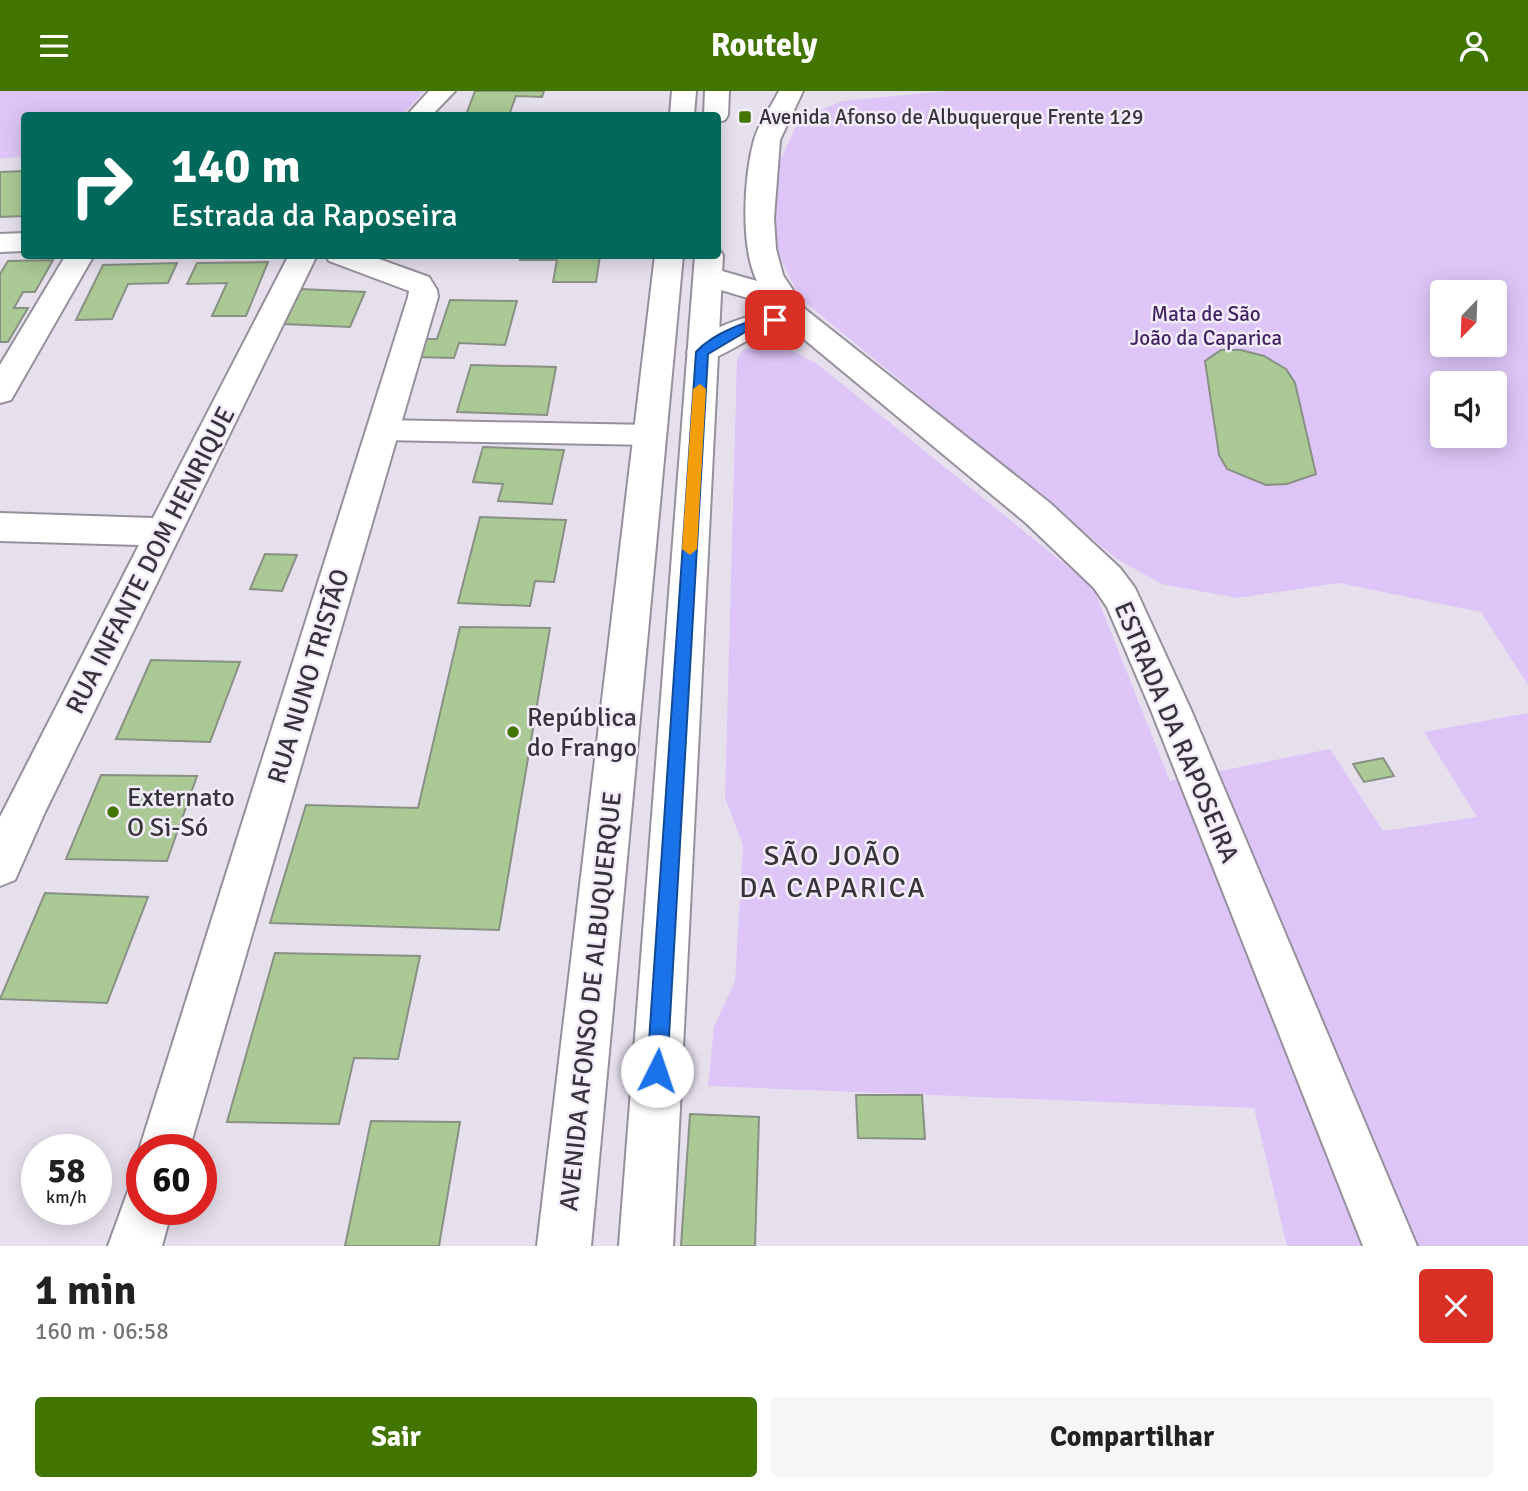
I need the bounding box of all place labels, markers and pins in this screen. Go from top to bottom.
place label: Avenida Afonso de Albuquerque Frente 129 [759,104,1143,130]
marker: Avenida Afonso de Albuquerque Frente 129 [737,109,753,125]
pin [745,290,805,350]
place label: República do Frango [527,702,637,764]
marker: República do Frango [505,724,521,740]
place label: Externato O Si-Só [127,782,235,844]
marker: Externato O Si-Só [105,804,121,820]

